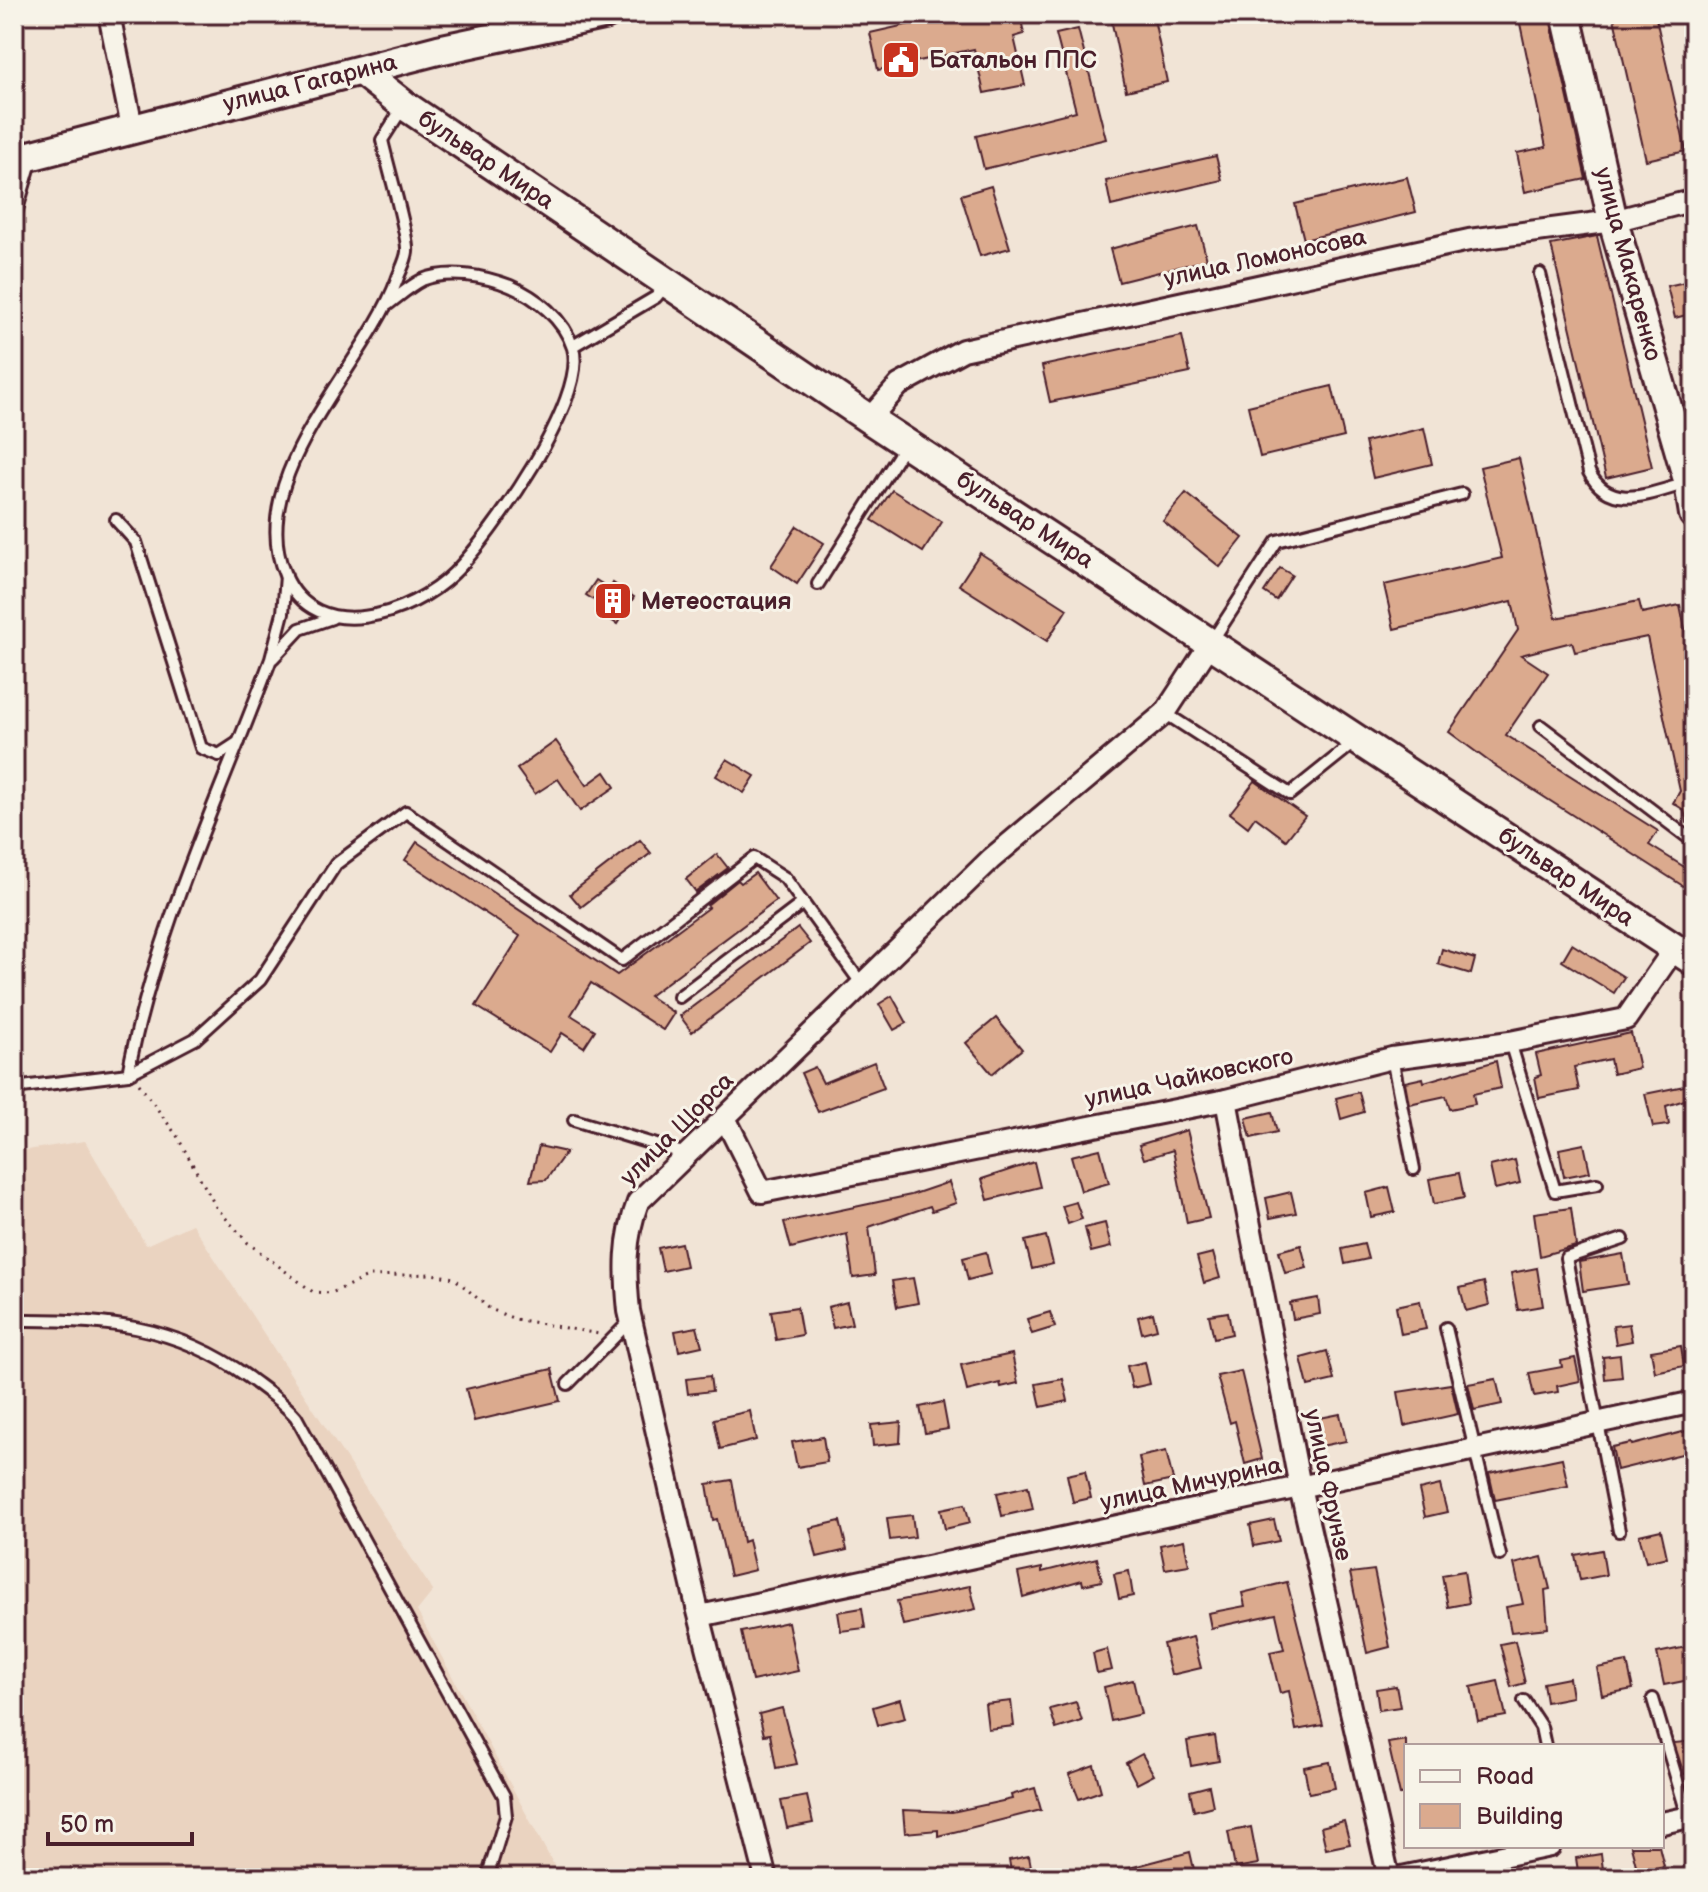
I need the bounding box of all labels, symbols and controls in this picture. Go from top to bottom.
public building icon: Батальон ППС [880,39,922,81]
place label: Батальон ППС [929,46,1097,75]
street label: улица Гагарина [220,47,400,119]
street label: бульвар Мира [413,104,559,216]
street label: улица Макаренко [1588,164,1668,364]
street label: улица Ломоносова [1161,222,1369,294]
street label: бульвар Мира [951,465,1099,575]
building icon: Метеостация [592,580,634,622]
place label: Метеостация [641,587,791,616]
street label: бульвар Мира [1493,821,1639,933]
street label: улица Чайковского [1082,1042,1296,1114]
street label: улица Щорса [614,1066,740,1192]
street label: улица Фрунзе [1298,1406,1358,1564]
street label: улица Мичурина [1098,1451,1284,1517]
legend [1404,1744,1664,1848]
text: Road [1476,1762,1534,1791]
scale bar [48,1796,192,1846]
text: Building [1476,1802,1563,1831]
text: 50 m [60,1810,114,1839]

